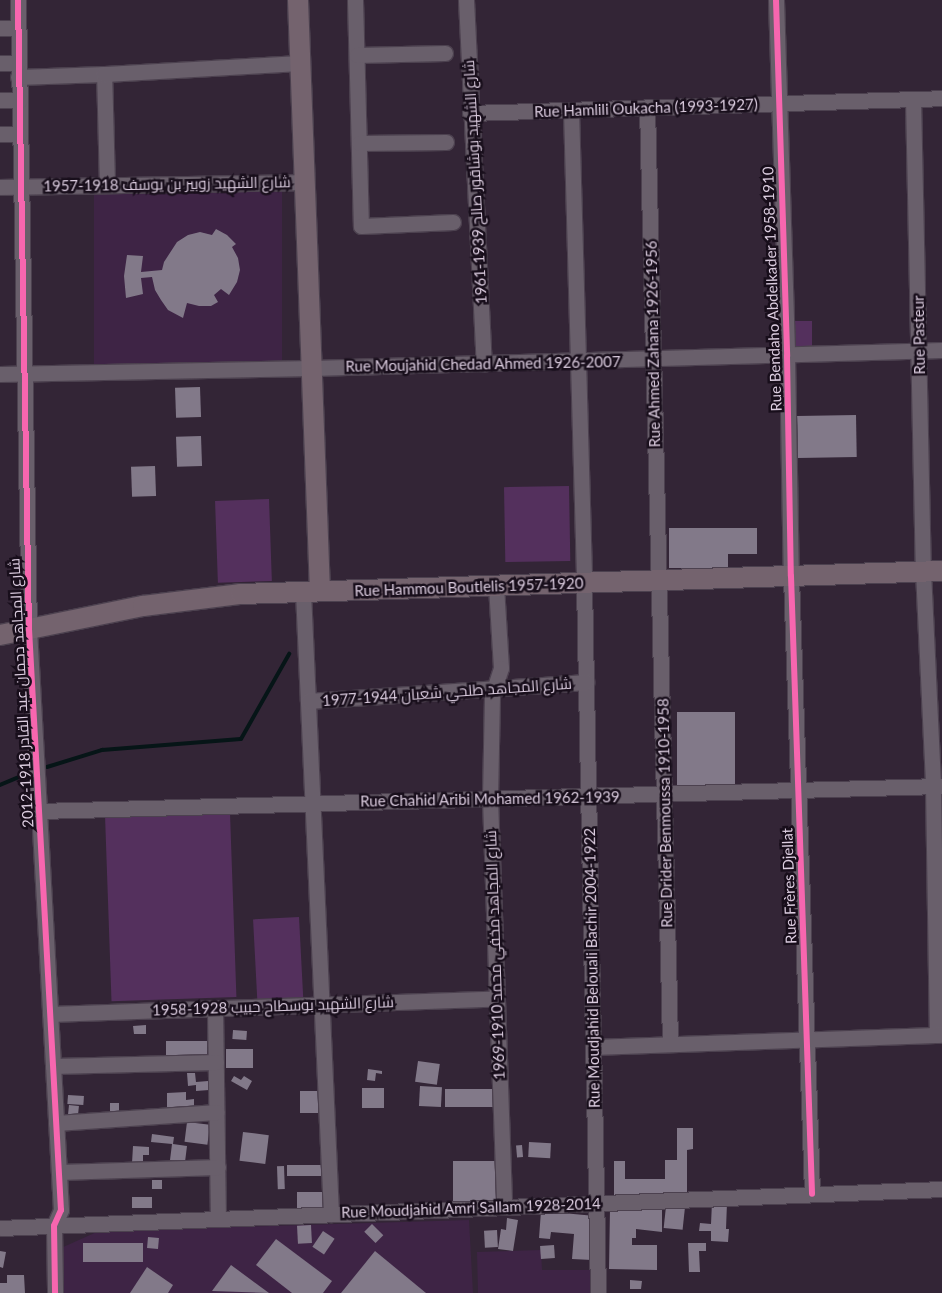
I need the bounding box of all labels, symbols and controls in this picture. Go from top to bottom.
street label: شارع الشهيد بوشاقور صالح 1939-1961 [460,59,490,305]
street label: Rue Hamlili Oukacha (1993-1927) [534,95,758,121]
street label: Rue Bendaho Abdelkader 1958-1910 [759,166,785,412]
street label: شارع الشهيد زوبير بن يوسف 1918-1957 [43,173,291,195]
street label: Rue Ahmed Zahana 1926-1956 [642,240,664,448]
street label: Rue Pasteur [909,295,929,375]
street label: Rue Moujahid Chedad Ahmed 1926-2007 [345,353,621,375]
street label: شارع المجاهد دحمان عبد القادر 1918-2012 [5,558,37,828]
street label: Rue Hammou Boutlelis 1957-1920 [354,574,584,600]
street label: شارع المجاهد طلحي شعبان 1944-1977 [322,674,572,710]
street label: Rue Drider Benmoussa 1910-1958 [654,698,676,928]
street label: Rue Chahid Aribi Mohamed 1962-1939 [360,788,620,810]
street label: Rue Moudjahid Belouali Bachir 2004-1922 [581,828,603,1108]
street label: Rue Frères Djellat [778,828,800,944]
street label: شارع المجاهد مخفي محمد 1910-1969 [482,830,508,1080]
street label: شارع الشهيد بوسطاح حبيب 1928-1958 [152,993,394,1019]
street label: Rue Moudjahid Amri Sallam 1928-2014 [341,1194,601,1222]

